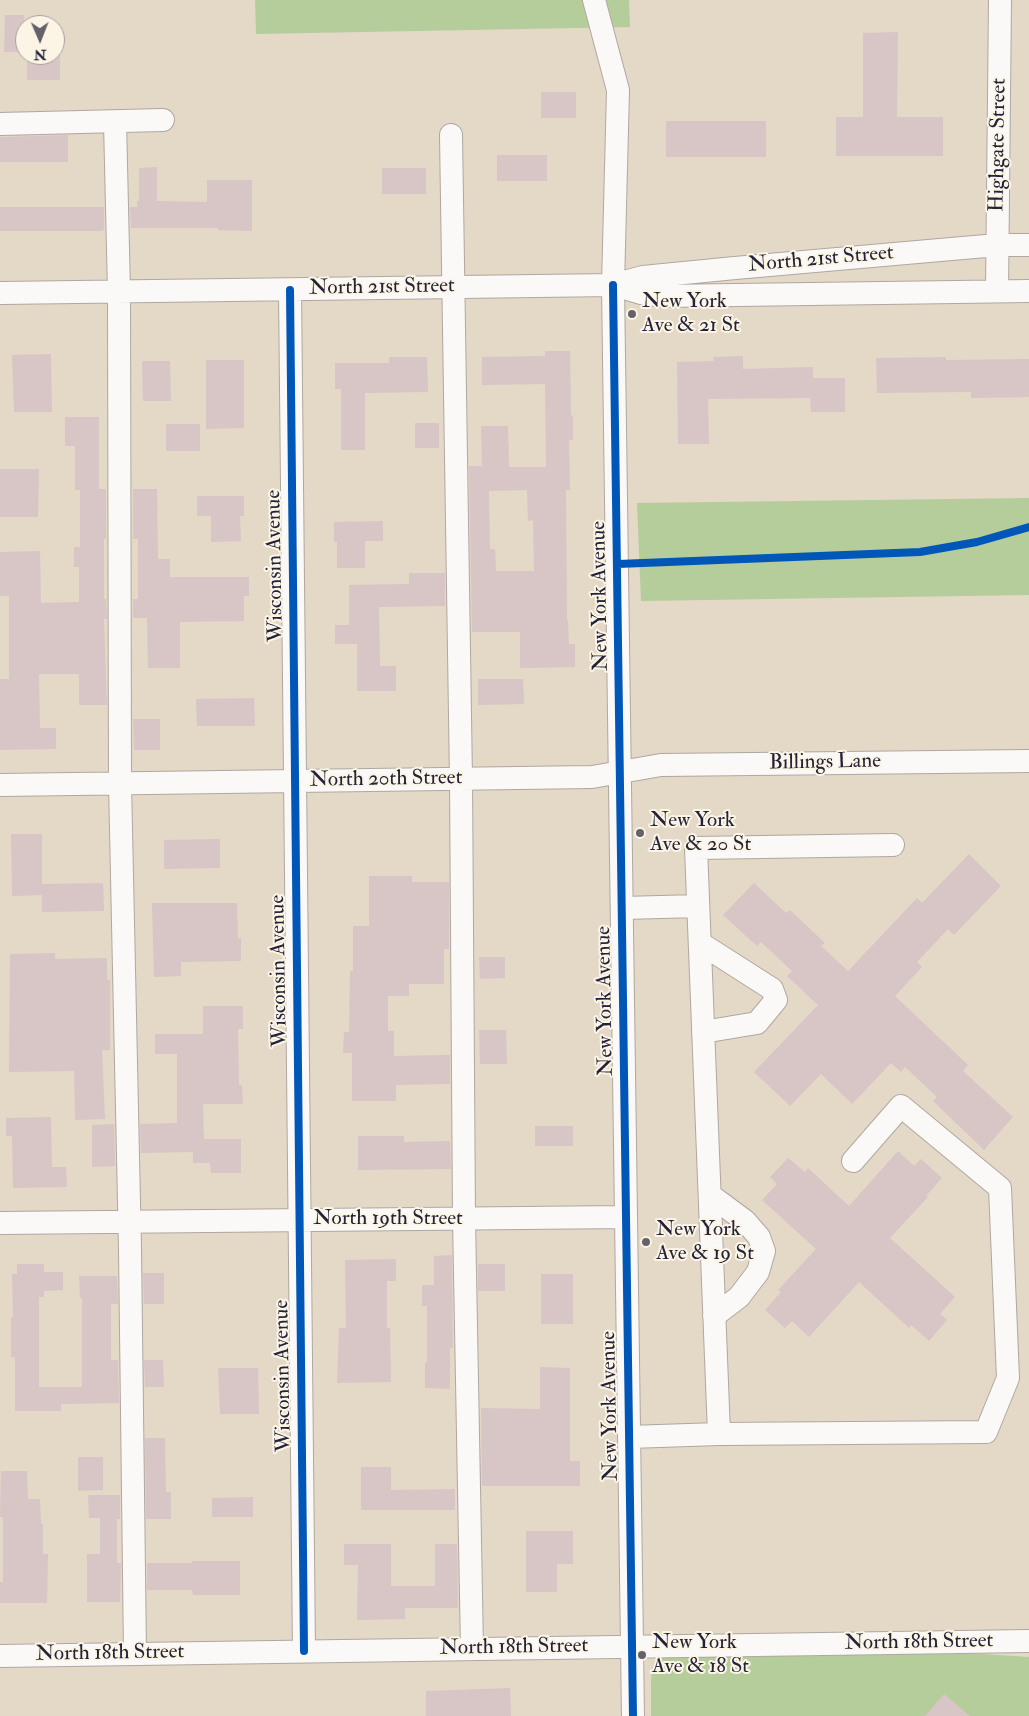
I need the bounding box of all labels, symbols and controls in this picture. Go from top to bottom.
north arrow [15,15,65,65]
text: N [34,46,47,63]
street label: Highgate Street [985,78,1013,212]
street label: North 21st Street [747,241,895,279]
street label: North 21st Street [309,274,455,302]
place label: New York Ave & 21 St [642,289,740,339]
marker: New York Ave & 21 St [626,308,638,320]
street label: Wisconsin Avenue [262,490,290,642]
street label: New York Avenue [587,521,615,671]
street label: Billings Lane [769,749,881,777]
street label: North 20th Street [309,766,463,794]
place label: New York Ave & 20 St [650,808,751,858]
marker: New York Ave & 20 St [634,827,646,839]
street label: Wisconsin Avenue [266,895,294,1047]
street label: New York Avenue [592,926,620,1076]
street label: North 19th Street [313,1206,463,1232]
place label: New York Ave & 19 St [656,1217,754,1267]
marker: New York Ave & 19 St [640,1236,652,1248]
street label: Wisconsin Avenue [270,1300,298,1452]
street label: New York Avenue [597,1331,625,1481]
street label: North 18th Street [844,1629,994,1657]
place label: New York Ave & 18 St [652,1630,749,1680]
street label: North 18th Street [439,1634,589,1662]
street label: North 18th Street [35,1640,185,1668]
marker: New York Ave & 18 St [636,1649,648,1661]

